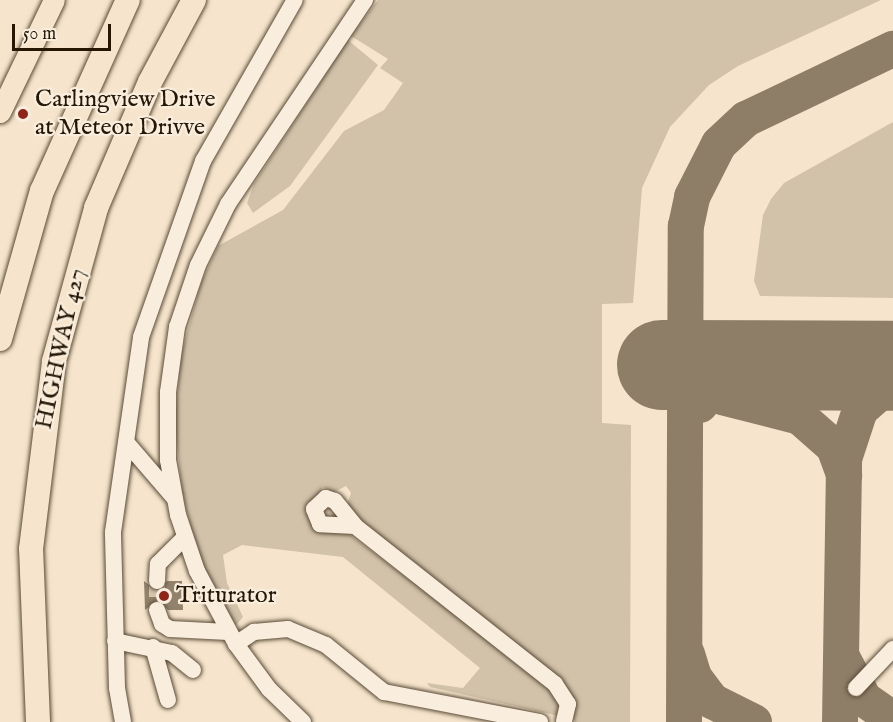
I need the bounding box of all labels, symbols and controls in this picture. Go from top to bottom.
scale bar [15,12,114,50]
text: 50 m [23,23,56,46]
place label: Carlingview Drive at Meteor Drivve [35,86,215,142]
marker: Carlingview Drive at Meteor Drivve [16,107,30,121]
street label: HIGHWAY 427 [30,266,92,432]
place label: Triturator [176,582,277,610]
marker: Triturator [157,589,171,603]

